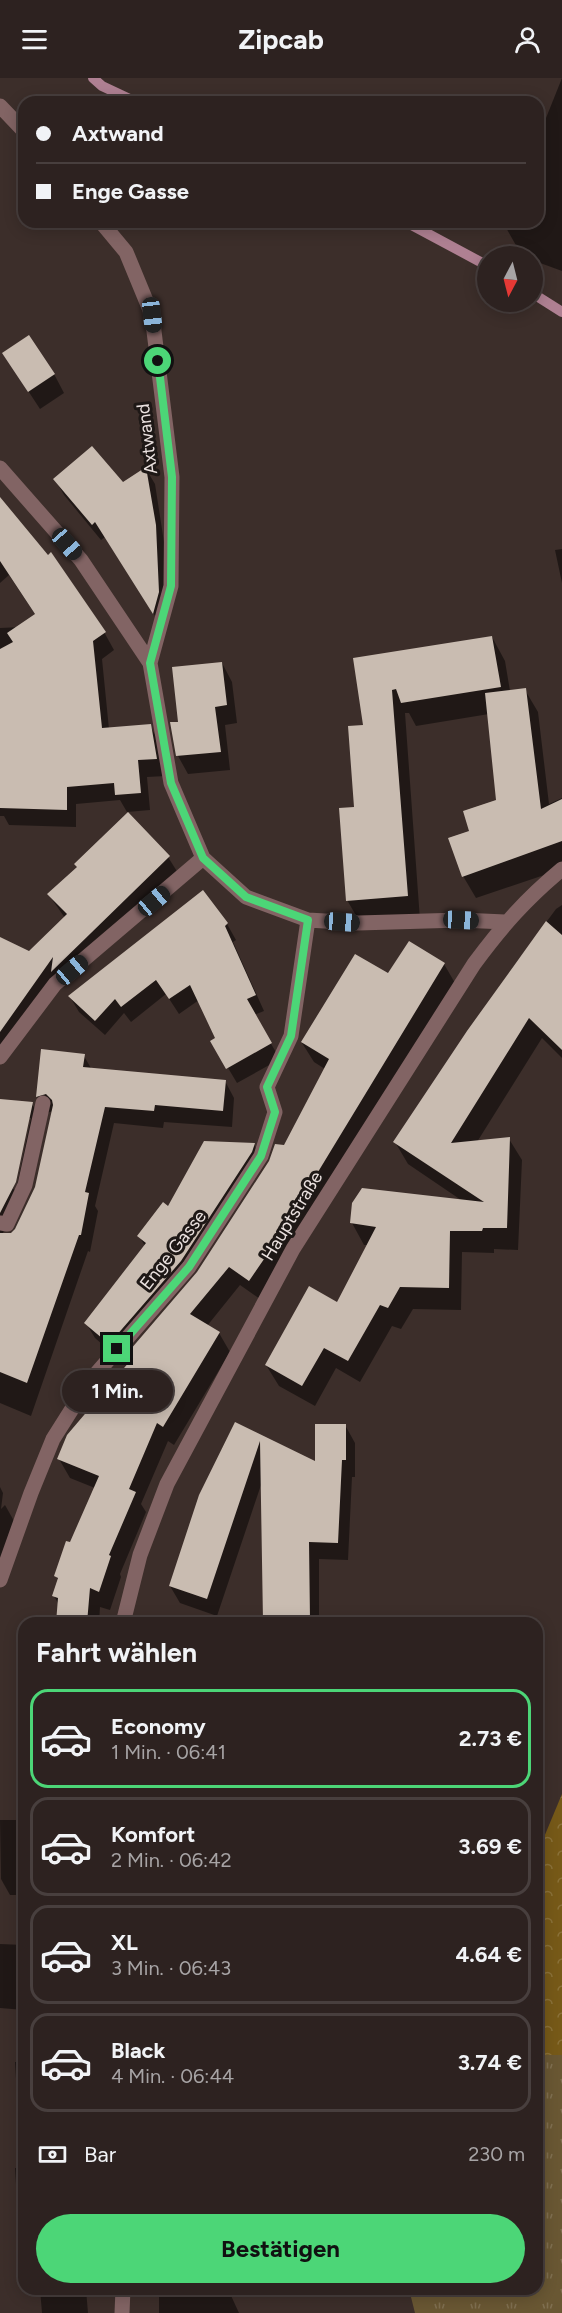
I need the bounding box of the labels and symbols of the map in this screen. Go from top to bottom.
north arrow [477,246,543,312]
car [141,296,163,334]
route start [144,347,171,374]
street label: Axtwand [132,402,162,476]
car [48,525,86,563]
car [134,883,174,919]
car [443,910,479,930]
car [323,912,361,932]
car [52,952,92,988]
street label: Hauptstraße [257,1167,327,1265]
street label: Enge Gasse [135,1206,211,1294]
route end [103,1335,130,1362]
callout: 1 Min. [62,1370,172,1412]

